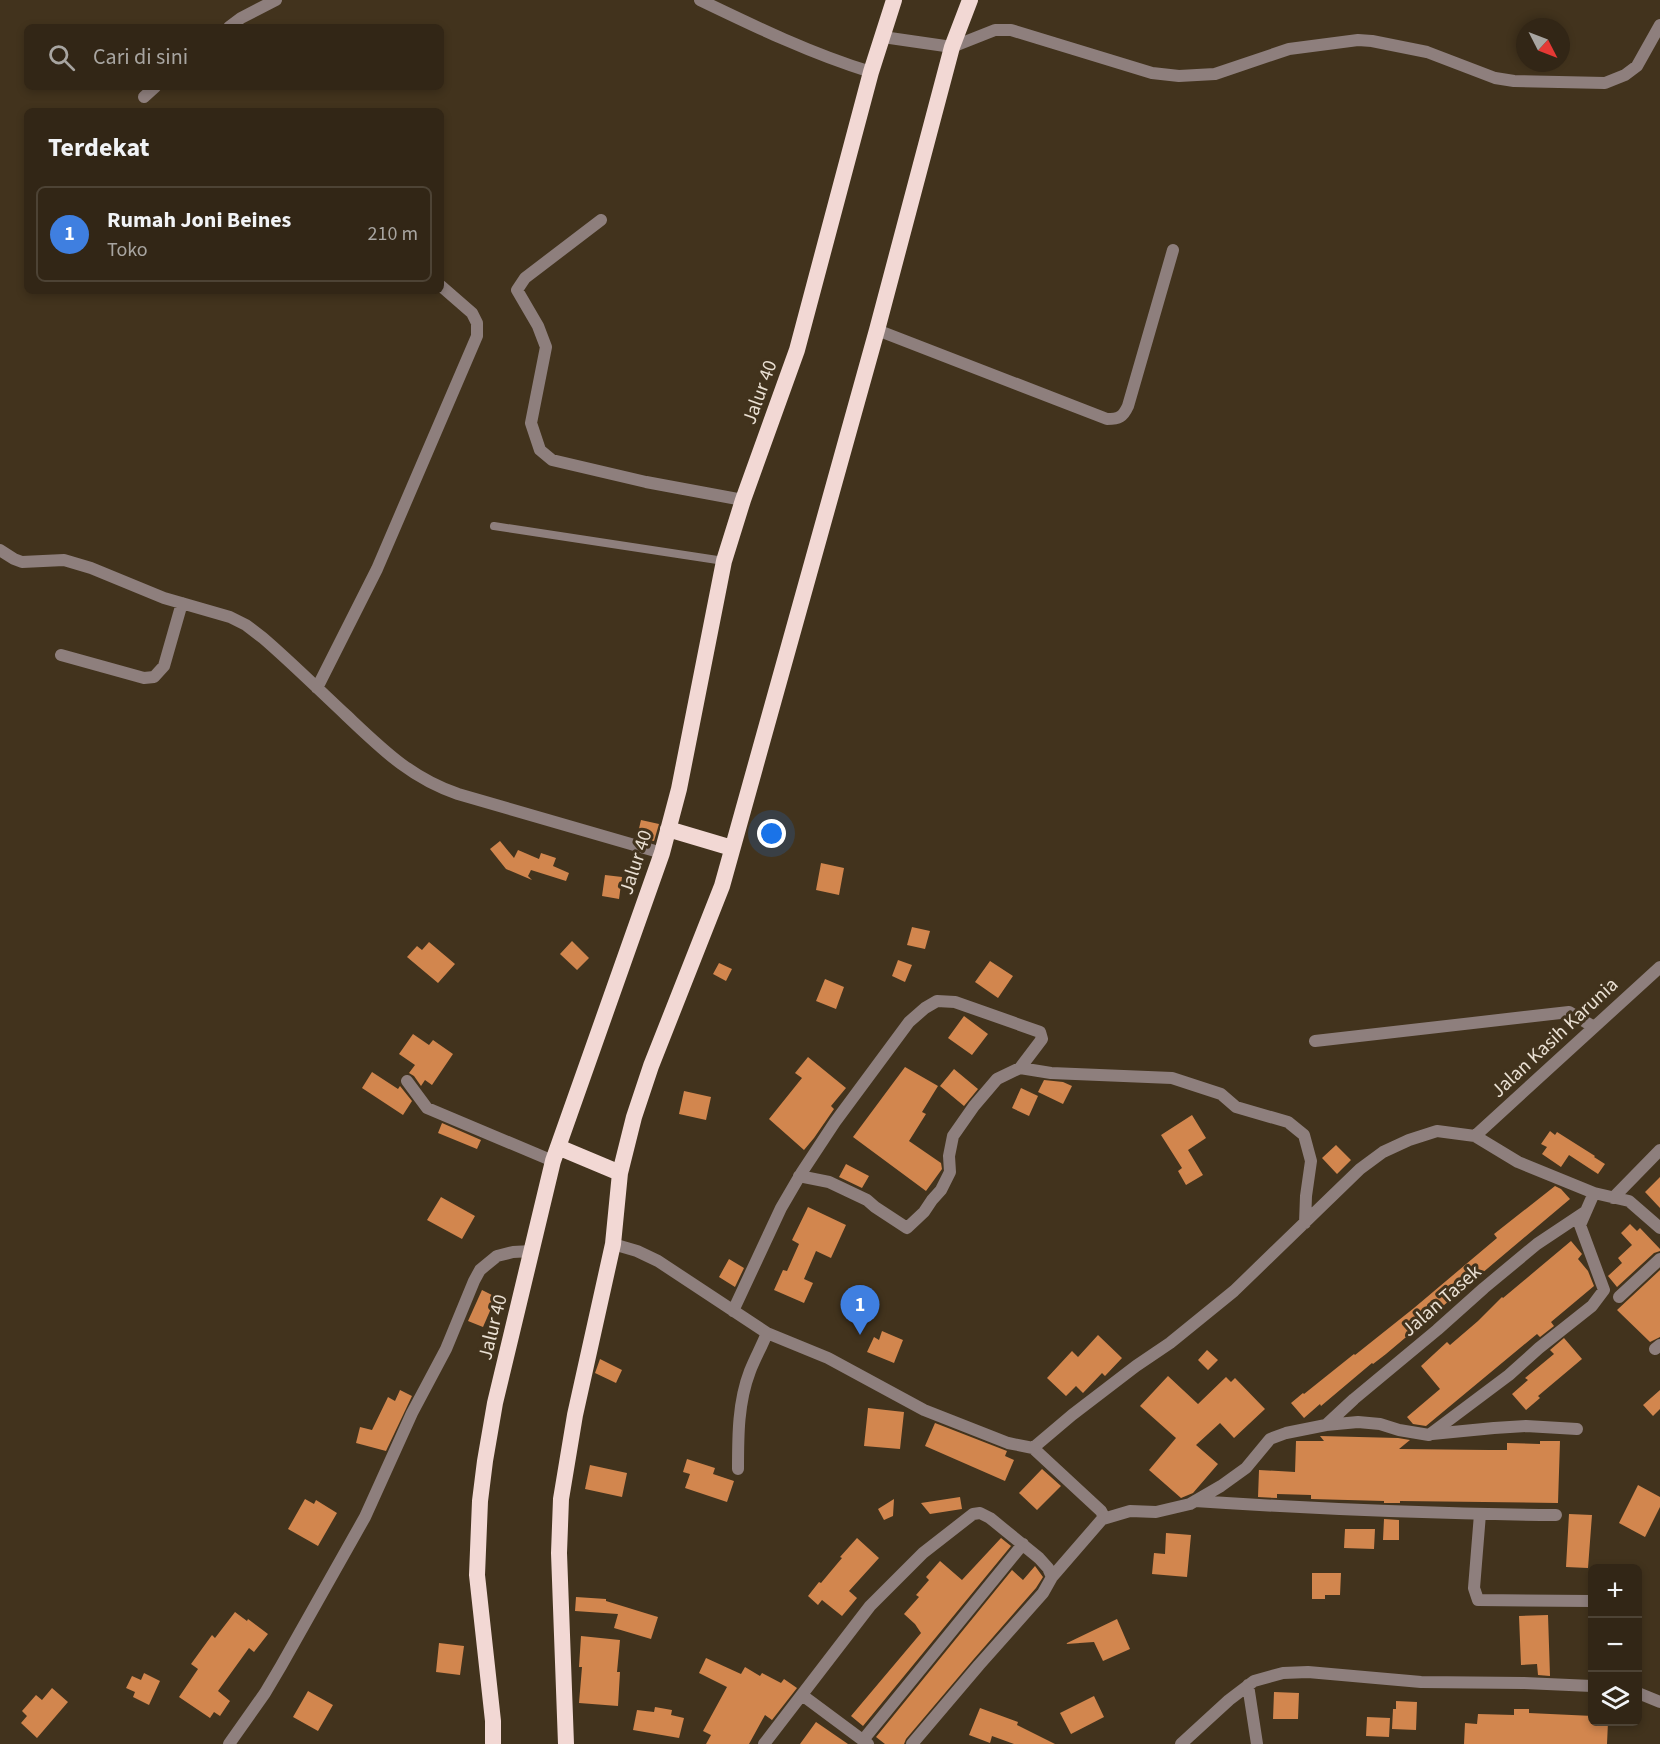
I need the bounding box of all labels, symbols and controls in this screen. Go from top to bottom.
north arrow [1516,18,1570,72]
search box [24,24,444,90]
icon: search [45,41,78,74]
text: Cari di sini [93,41,188,73]
text: Terdekat [48,129,150,166]
text: Rumah Joni Beines [107,204,291,236]
text: 1 [64,220,75,248]
text: 210 m [368,220,418,248]
text: Toko [107,236,148,264]
street label: Jalur 40 [735,356,784,428]
your location [757,819,786,848]
street label: Jalur 40 [612,826,660,898]
street label: Jalan Kasih Karunia [1485,971,1625,1104]
street label: Jalan Tasek [1396,1258,1488,1343]
pin: 1 [840,1286,880,1335]
street label: Jalur 40 [471,1292,515,1363]
map controls [1588,1564,1642,1726]
button: + [1588,1564,1642,1618]
button: − [1588,1618,1642,1672]
button: layers [1588,1672,1642,1726]

